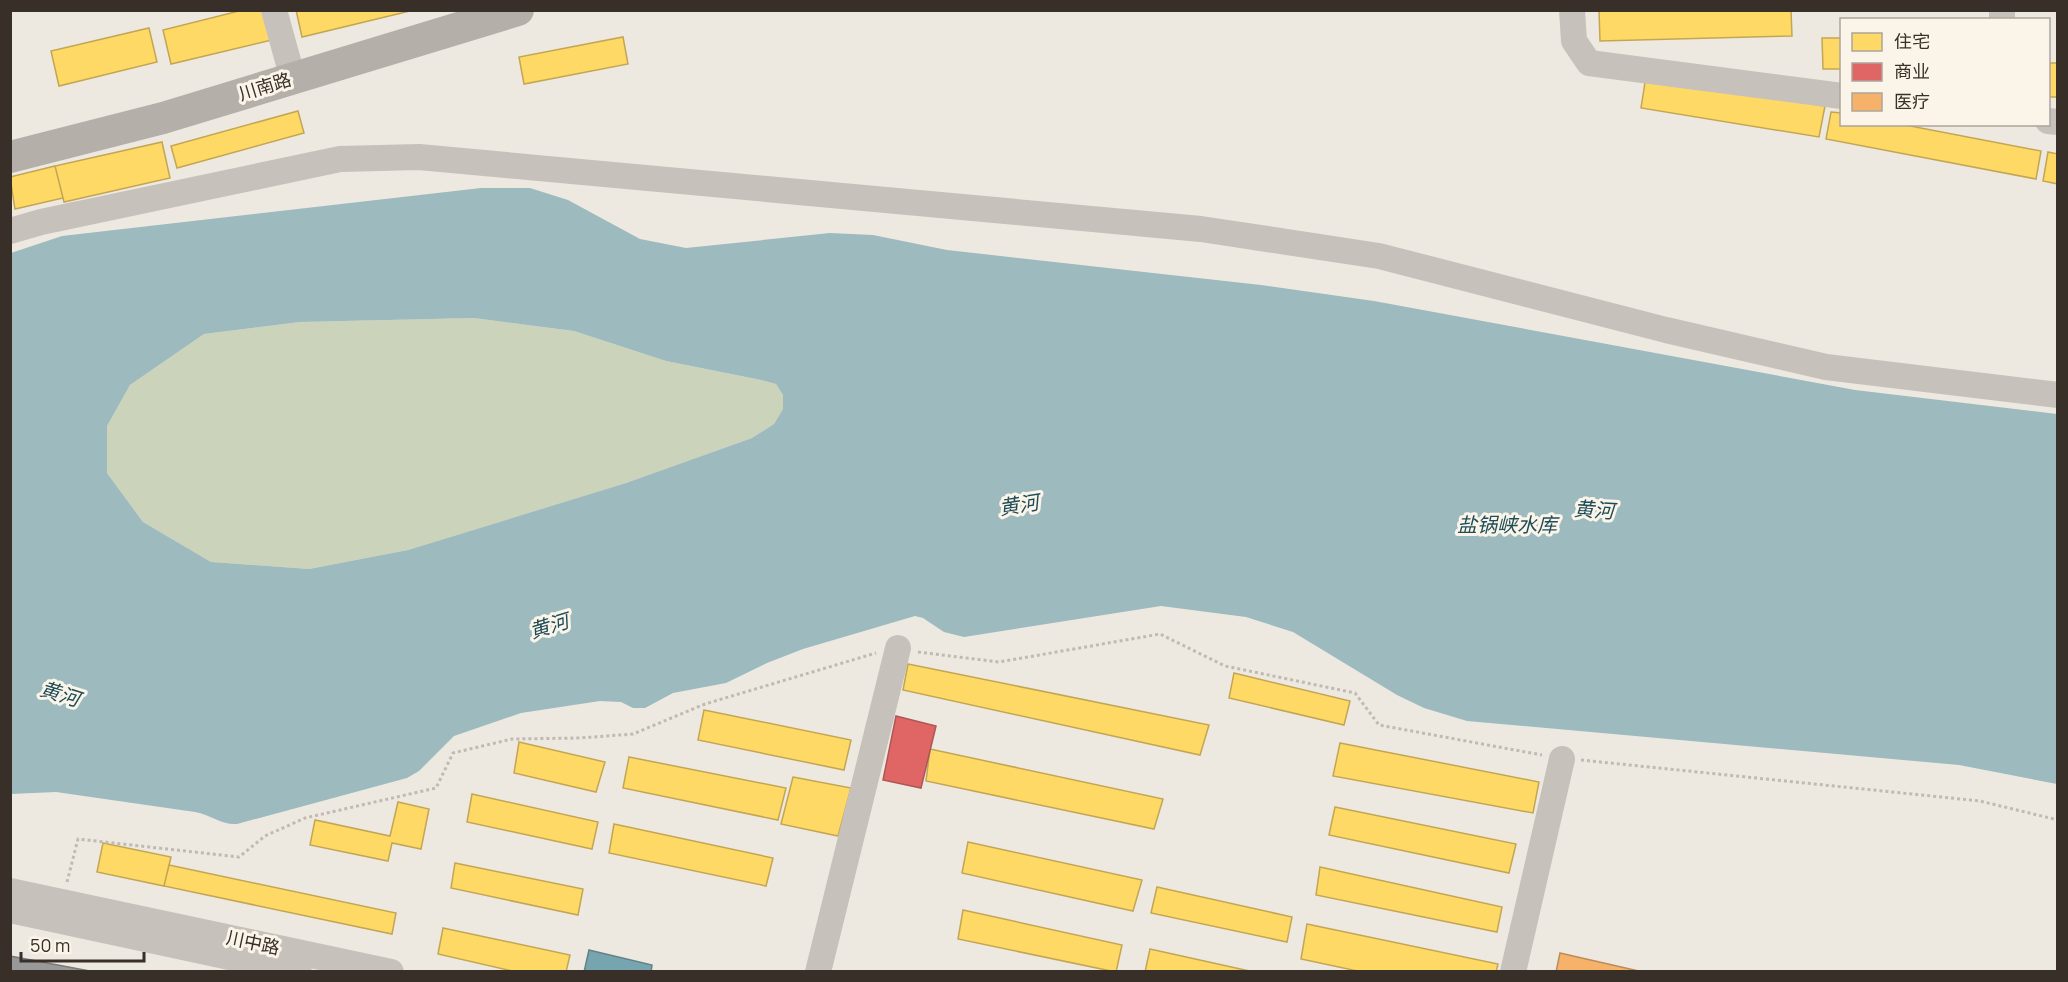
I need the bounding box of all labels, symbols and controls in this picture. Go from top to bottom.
legend [1840,18,2050,126]
text: 住宅 [1894,29,1930,53]
text: 商业 [1894,59,1930,83]
street label: 川南路 [235,67,294,105]
text: 医疗 [1894,89,1930,113]
water label: 黄河 [997,487,1045,521]
water label: 黄河 [1573,495,1619,525]
water label: 盐锅峡水库 [1457,511,1560,538]
water label: 黄河 [526,606,576,644]
water label: 黄河 [37,675,87,713]
scale bar [21,925,144,963]
street label: 川中路 [224,925,282,959]
text: 50 m [30,933,70,957]

